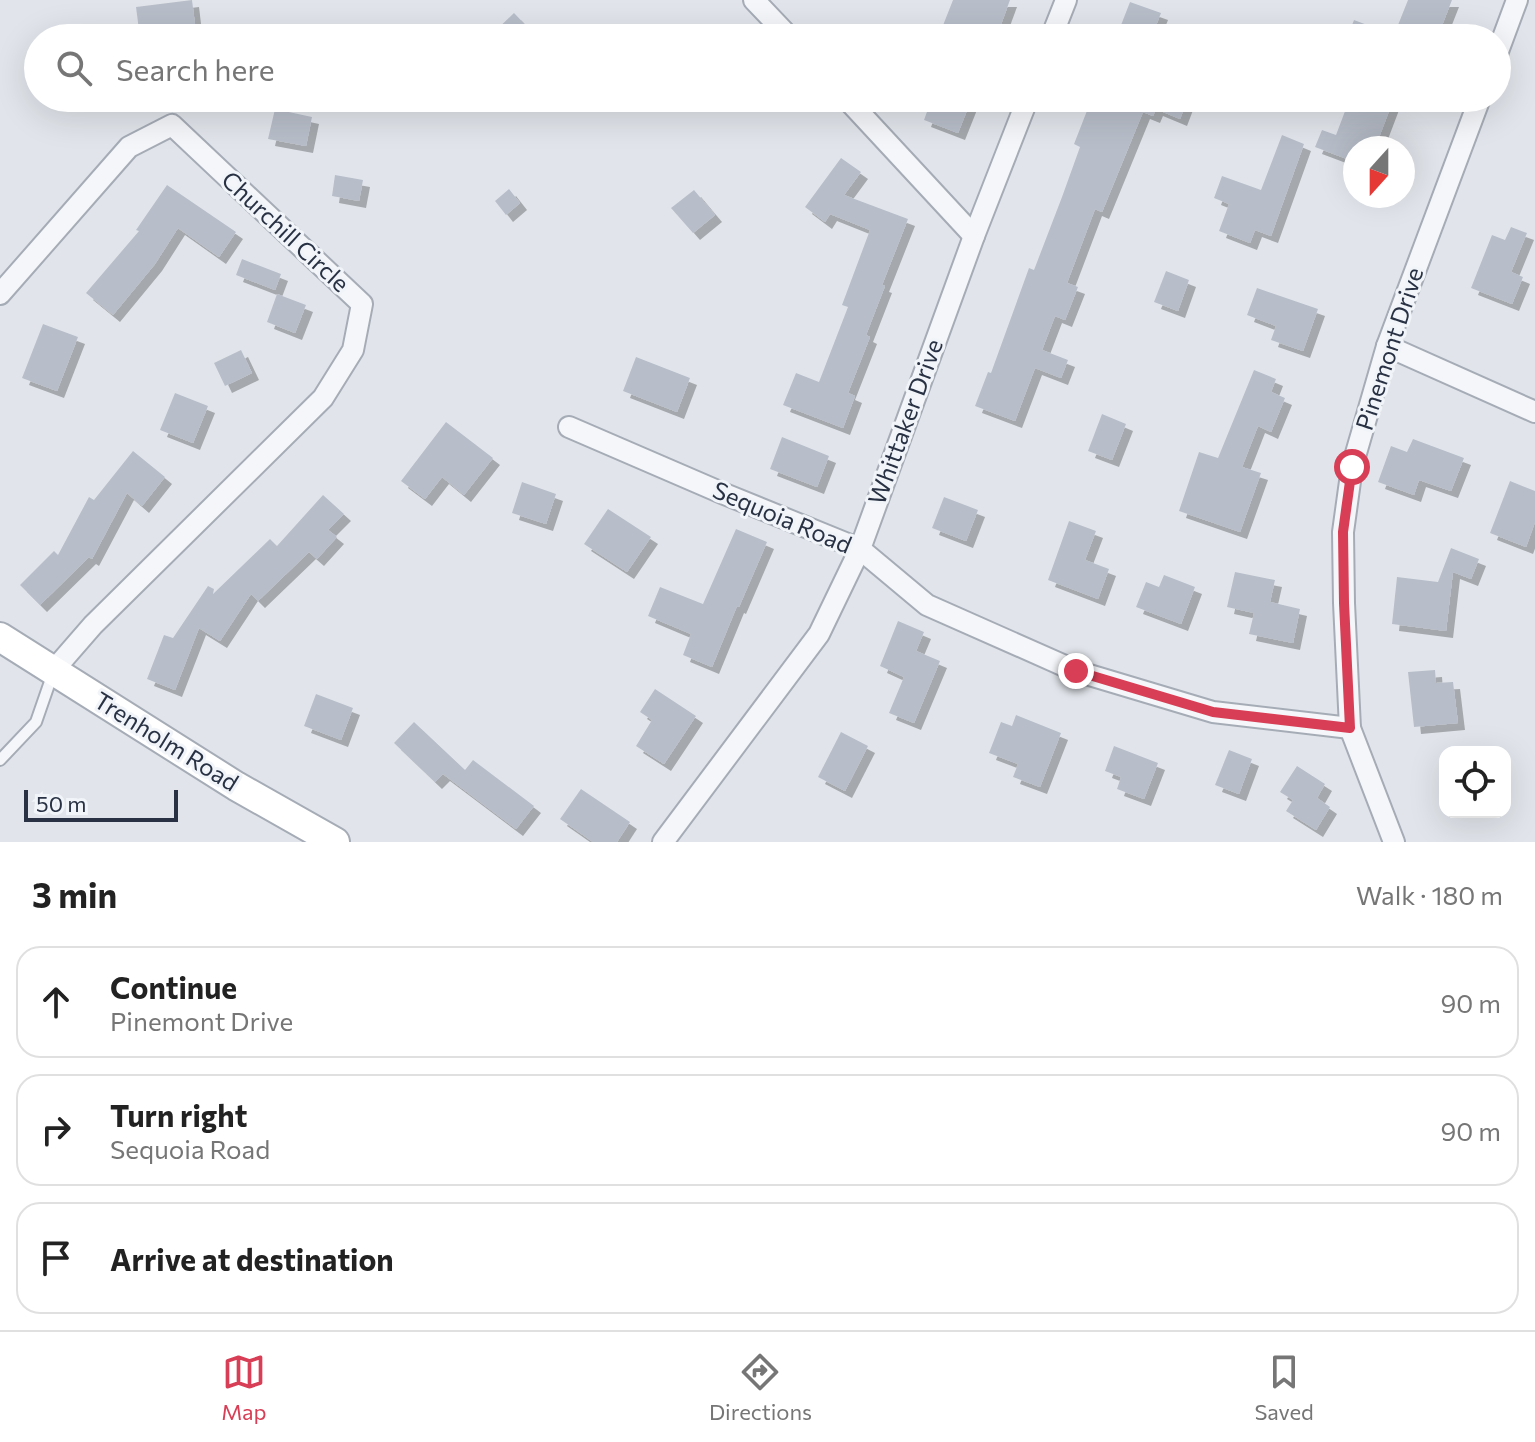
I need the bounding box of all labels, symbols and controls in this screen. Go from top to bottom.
search box [24,24,1511,112]
icon: search [52,46,96,90]
text: Search here [116,50,275,87]
north arrow [1343,136,1415,208]
street label: Churchill Circle [216,164,356,297]
street label: Pinemont Drive [1349,264,1428,433]
street label: Whittaker Drive [861,335,948,508]
route start [1334,449,1370,485]
street label: Sequoia Road [709,474,856,559]
route end [1058,653,1094,689]
street label: Trenholm Road [89,685,244,797]
map controls [1439,746,1511,818]
button: locate [1439,746,1511,818]
scale bar [24,786,178,822]
text: 50 m [36,790,86,817]
text: 3 min [32,873,117,915]
text: Walk · 180 m [1356,879,1503,910]
text: Continue [110,968,237,1005]
icon: ahead [34,980,78,1024]
text: 90 m [1441,987,1501,1018]
text: Pinemont Drive [110,1005,293,1036]
text: Turn right [110,1096,247,1133]
icon: right [34,1108,78,1152]
text: 90 m [1441,1115,1501,1146]
text: Sequoia Road [110,1133,270,1164]
icon: arrive [34,1236,78,1280]
text: Arrive at destination [110,1240,394,1277]
tab: Map [221,1350,267,1425]
tab: Directions [709,1350,812,1425]
tab: Saved [1254,1350,1314,1425]

